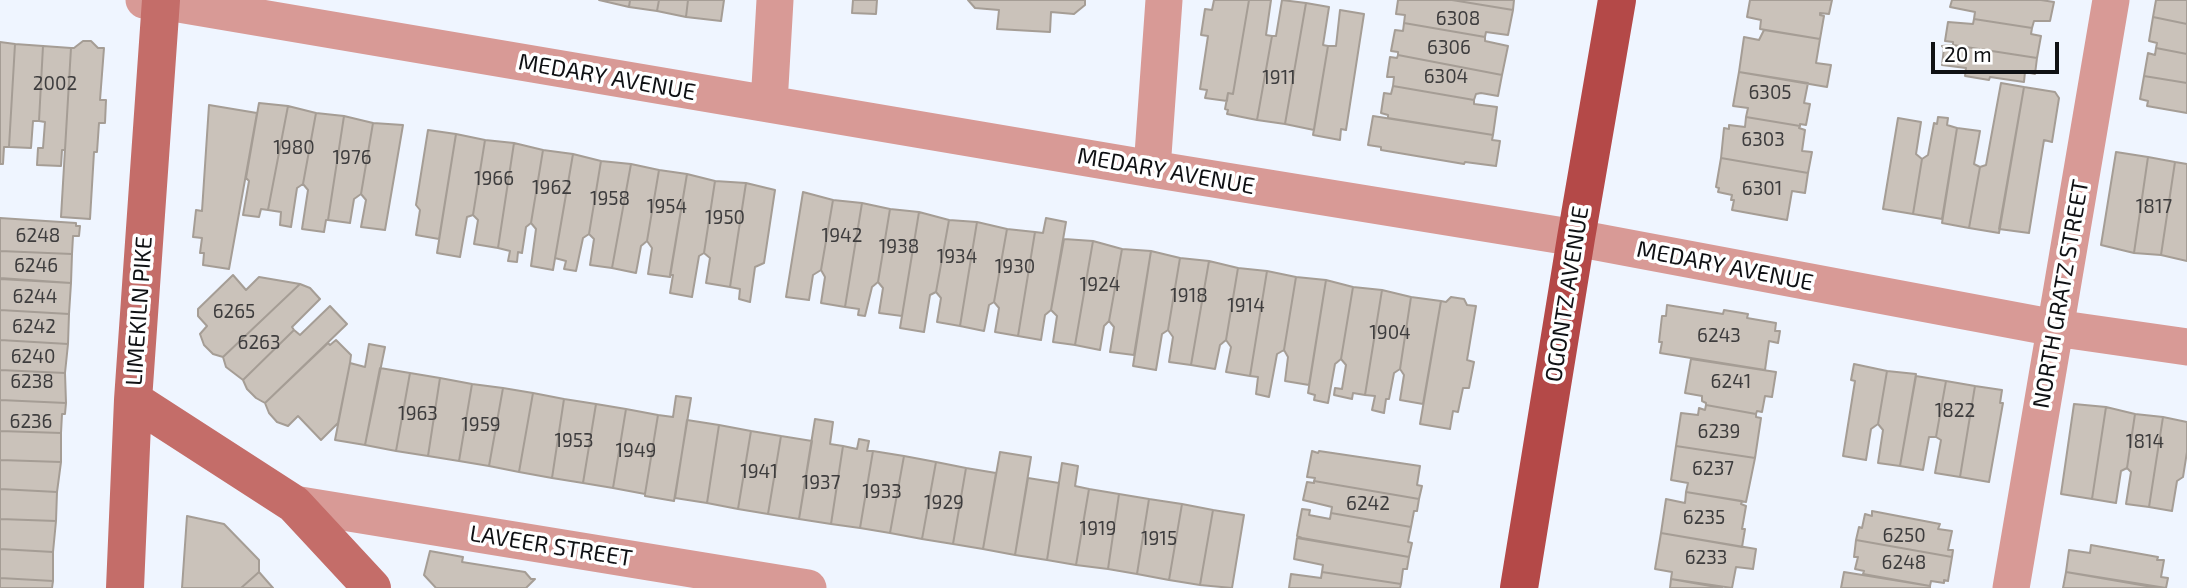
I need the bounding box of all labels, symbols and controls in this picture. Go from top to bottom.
house number: 6308 [1436,8,1480,30]
scale bar [1935,28,2063,72]
house number: 6306 [1427,37,1471,59]
text: 20 m [1944,41,1992,66]
street label: MEDARY AVENUE [516,48,698,106]
house number: 6304 [1424,66,1468,88]
house number: 1911 [1262,67,1296,89]
house number: 2002 [33,73,77,95]
house number: 6305 [1748,82,1792,104]
house number: 6303 [1741,129,1785,151]
house number: 1980 [273,137,315,159]
street label: MEDARY AVENUE [1075,142,1257,200]
house number: 1976 [332,147,372,169]
house number: 1966 [474,168,514,190]
house number: 1962 [532,177,572,199]
street label: NORTH GRATZ STREET [2027,177,2095,411]
house number: 6301 [1742,178,1782,200]
house number: 1958 [590,188,630,210]
house number: 1954 [647,196,687,218]
house number: 1817 [2136,196,2172,218]
street label: OGONTZ AVENUE [1539,204,1595,384]
house number: 1950 [705,207,745,229]
house number: 6248 [16,225,60,247]
house number: 1942 [822,225,862,247]
street label: LIMEKILN PIKE [120,235,158,387]
street label: MEDARY AVENUE [1634,235,1816,297]
house number: 1938 [879,236,919,258]
house number: 1934 [937,246,977,268]
house number: 6246 [14,255,58,277]
house number: 1930 [995,256,1035,278]
house number: 1924 [1080,274,1120,296]
house number: 1918 [1170,285,1208,307]
house number: 6244 [13,286,57,308]
house number: 1914 [1227,295,1265,317]
house number: 6265 [213,301,255,323]
house number: 6242 [12,316,56,338]
house number: 1904 [1369,322,1411,344]
house number: 6243 [1697,325,1741,347]
house number: 6263 [238,332,280,354]
house number: 6240 [11,346,55,368]
house number: 6238 [10,371,54,393]
house number: 6241 [1711,371,1751,393]
house number: 1822 [1935,400,1975,422]
house number: 1963 [398,403,438,425]
house number: 6236 [10,411,52,433]
house number: 1959 [461,414,501,436]
house number: 6239 [1698,421,1740,443]
house number: 1953 [554,430,594,452]
house number: 1814 [2126,431,2164,453]
house number: 1949 [616,440,656,462]
house number: 6237 [1692,458,1734,480]
house number: 1941 [740,461,778,483]
house number: 1937 [802,472,840,494]
house number: 1933 [862,481,902,503]
house number: 1929 [924,492,964,514]
house number: 6242 [1346,493,1390,515]
house number: 6235 [1683,507,1725,529]
house number: 1919 [1080,518,1116,540]
street label: LAVEER STREET [468,520,634,572]
house number: 6250 [1882,525,1926,547]
house number: 1915 [1141,528,1177,550]
house number: 6233 [1685,547,1727,569]
house number: 6248 [1882,552,1926,574]

